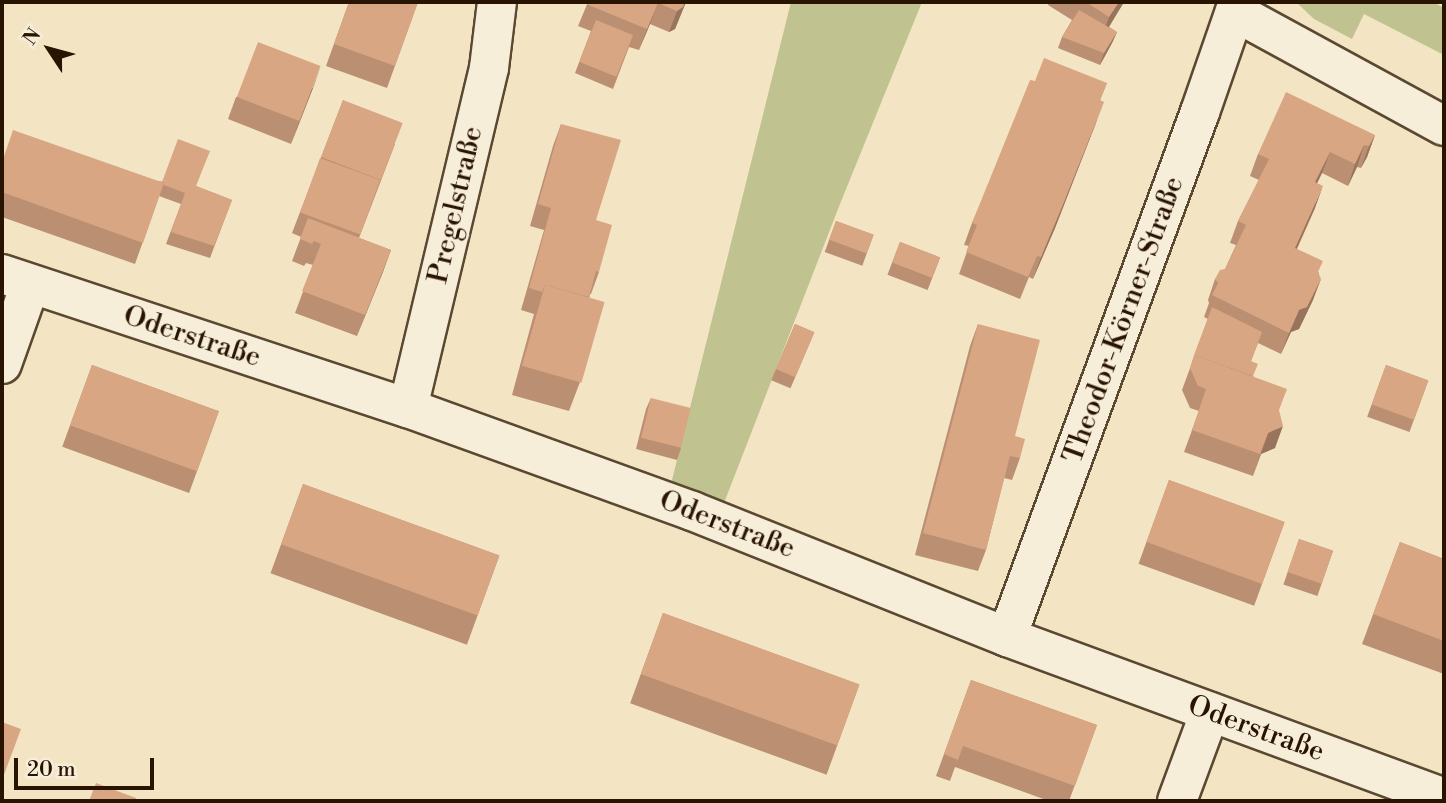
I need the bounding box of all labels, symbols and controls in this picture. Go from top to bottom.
north arrow [14,14,84,84]
text: N [18,24,46,50]
street label: Pregelstraße [422,123,490,287]
street label: Theodor-Körner-Straße [1056,172,1192,468]
street label: Oderstraße [119,299,265,375]
street label: Oderstraße [654,484,800,566]
street label: Oderstraße [1183,689,1329,769]
scale bar [18,744,158,788]
text: 20 m [27,757,76,783]

